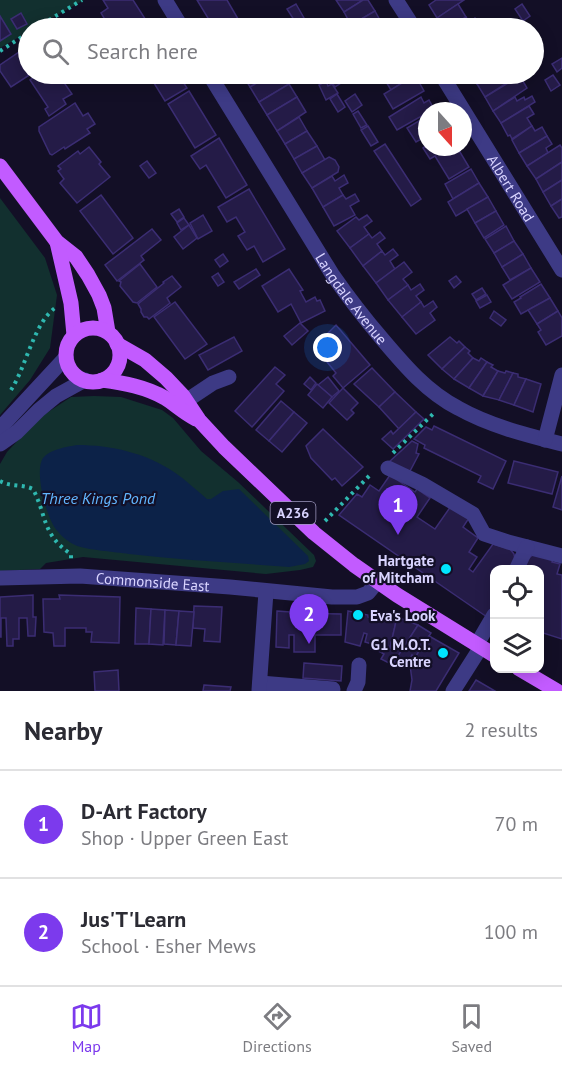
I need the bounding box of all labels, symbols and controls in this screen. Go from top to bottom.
search box [18,18,544,84]
icon: search [39,35,72,68]
text: Search here [87,37,198,65]
north arrow [418,102,472,156]
street label: Albert Road [484,151,539,225]
street label: Langdale Avenue [312,249,392,348]
your location [313,333,342,362]
pin: 1 [378,486,418,535]
water label: Three Kings Pond [41,488,156,508]
road number: A236 [270,502,316,524]
place label: Hartgate of Mitcham [362,551,434,587]
marker: Hartgate of Mitcham [439,562,453,576]
map controls [490,565,544,673]
button: locate [490,565,544,619]
street label: Commonside East [95,568,210,595]
pin: 2 [290,594,328,644]
place label: Eva's Look [370,606,436,625]
marker: Eva's Look [351,608,365,622]
button: layers [490,619,544,673]
place label: G1 M.O.T. Centre [371,635,431,671]
marker: G1 M.O.T. Centre [436,646,450,660]
text: Nearby [24,714,102,747]
text: 2 results [465,717,538,743]
text: D-Art Factory [81,797,207,825]
text: 1 [38,811,49,837]
text: 70 m [495,811,538,837]
text: Shop · Upper Green East [81,825,288,851]
text: Jus'T'Learn [81,905,186,933]
text: 2 [38,919,49,945]
text: 100 m [484,919,538,945]
text: School · Esher Mews [81,933,256,959]
tab: Map [70,1000,103,1056]
tab: Directions [243,1000,312,1056]
tab: Saved [451,1000,492,1056]

